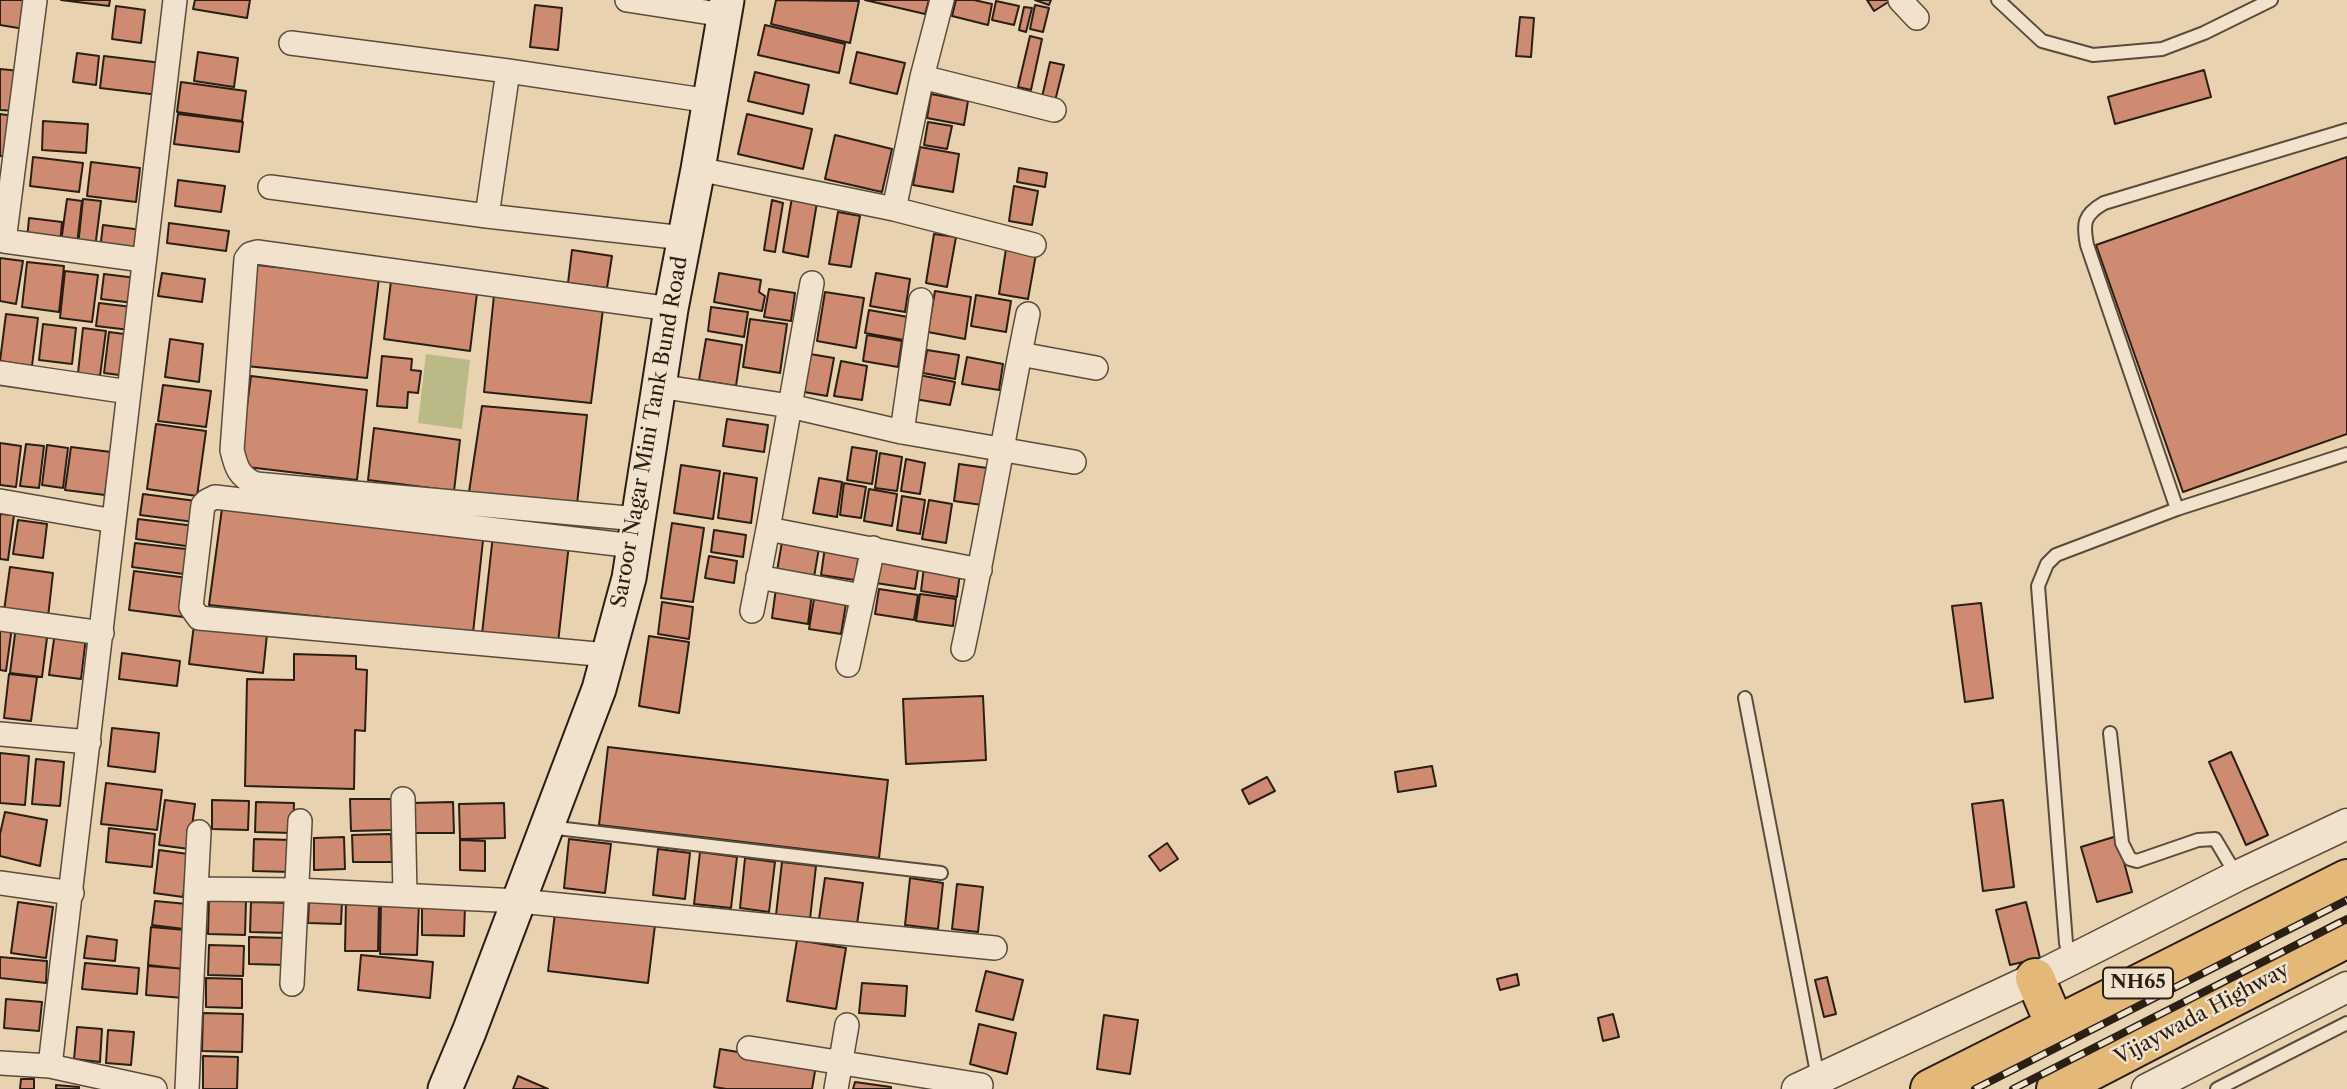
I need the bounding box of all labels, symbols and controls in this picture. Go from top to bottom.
street label: Saroor Nagar Mini Tank Bund Road [607,254,693,610]
street label: Vijaywada Highway [2110,957,2294,1071]
road number: NH65 [2103,967,2173,998]

